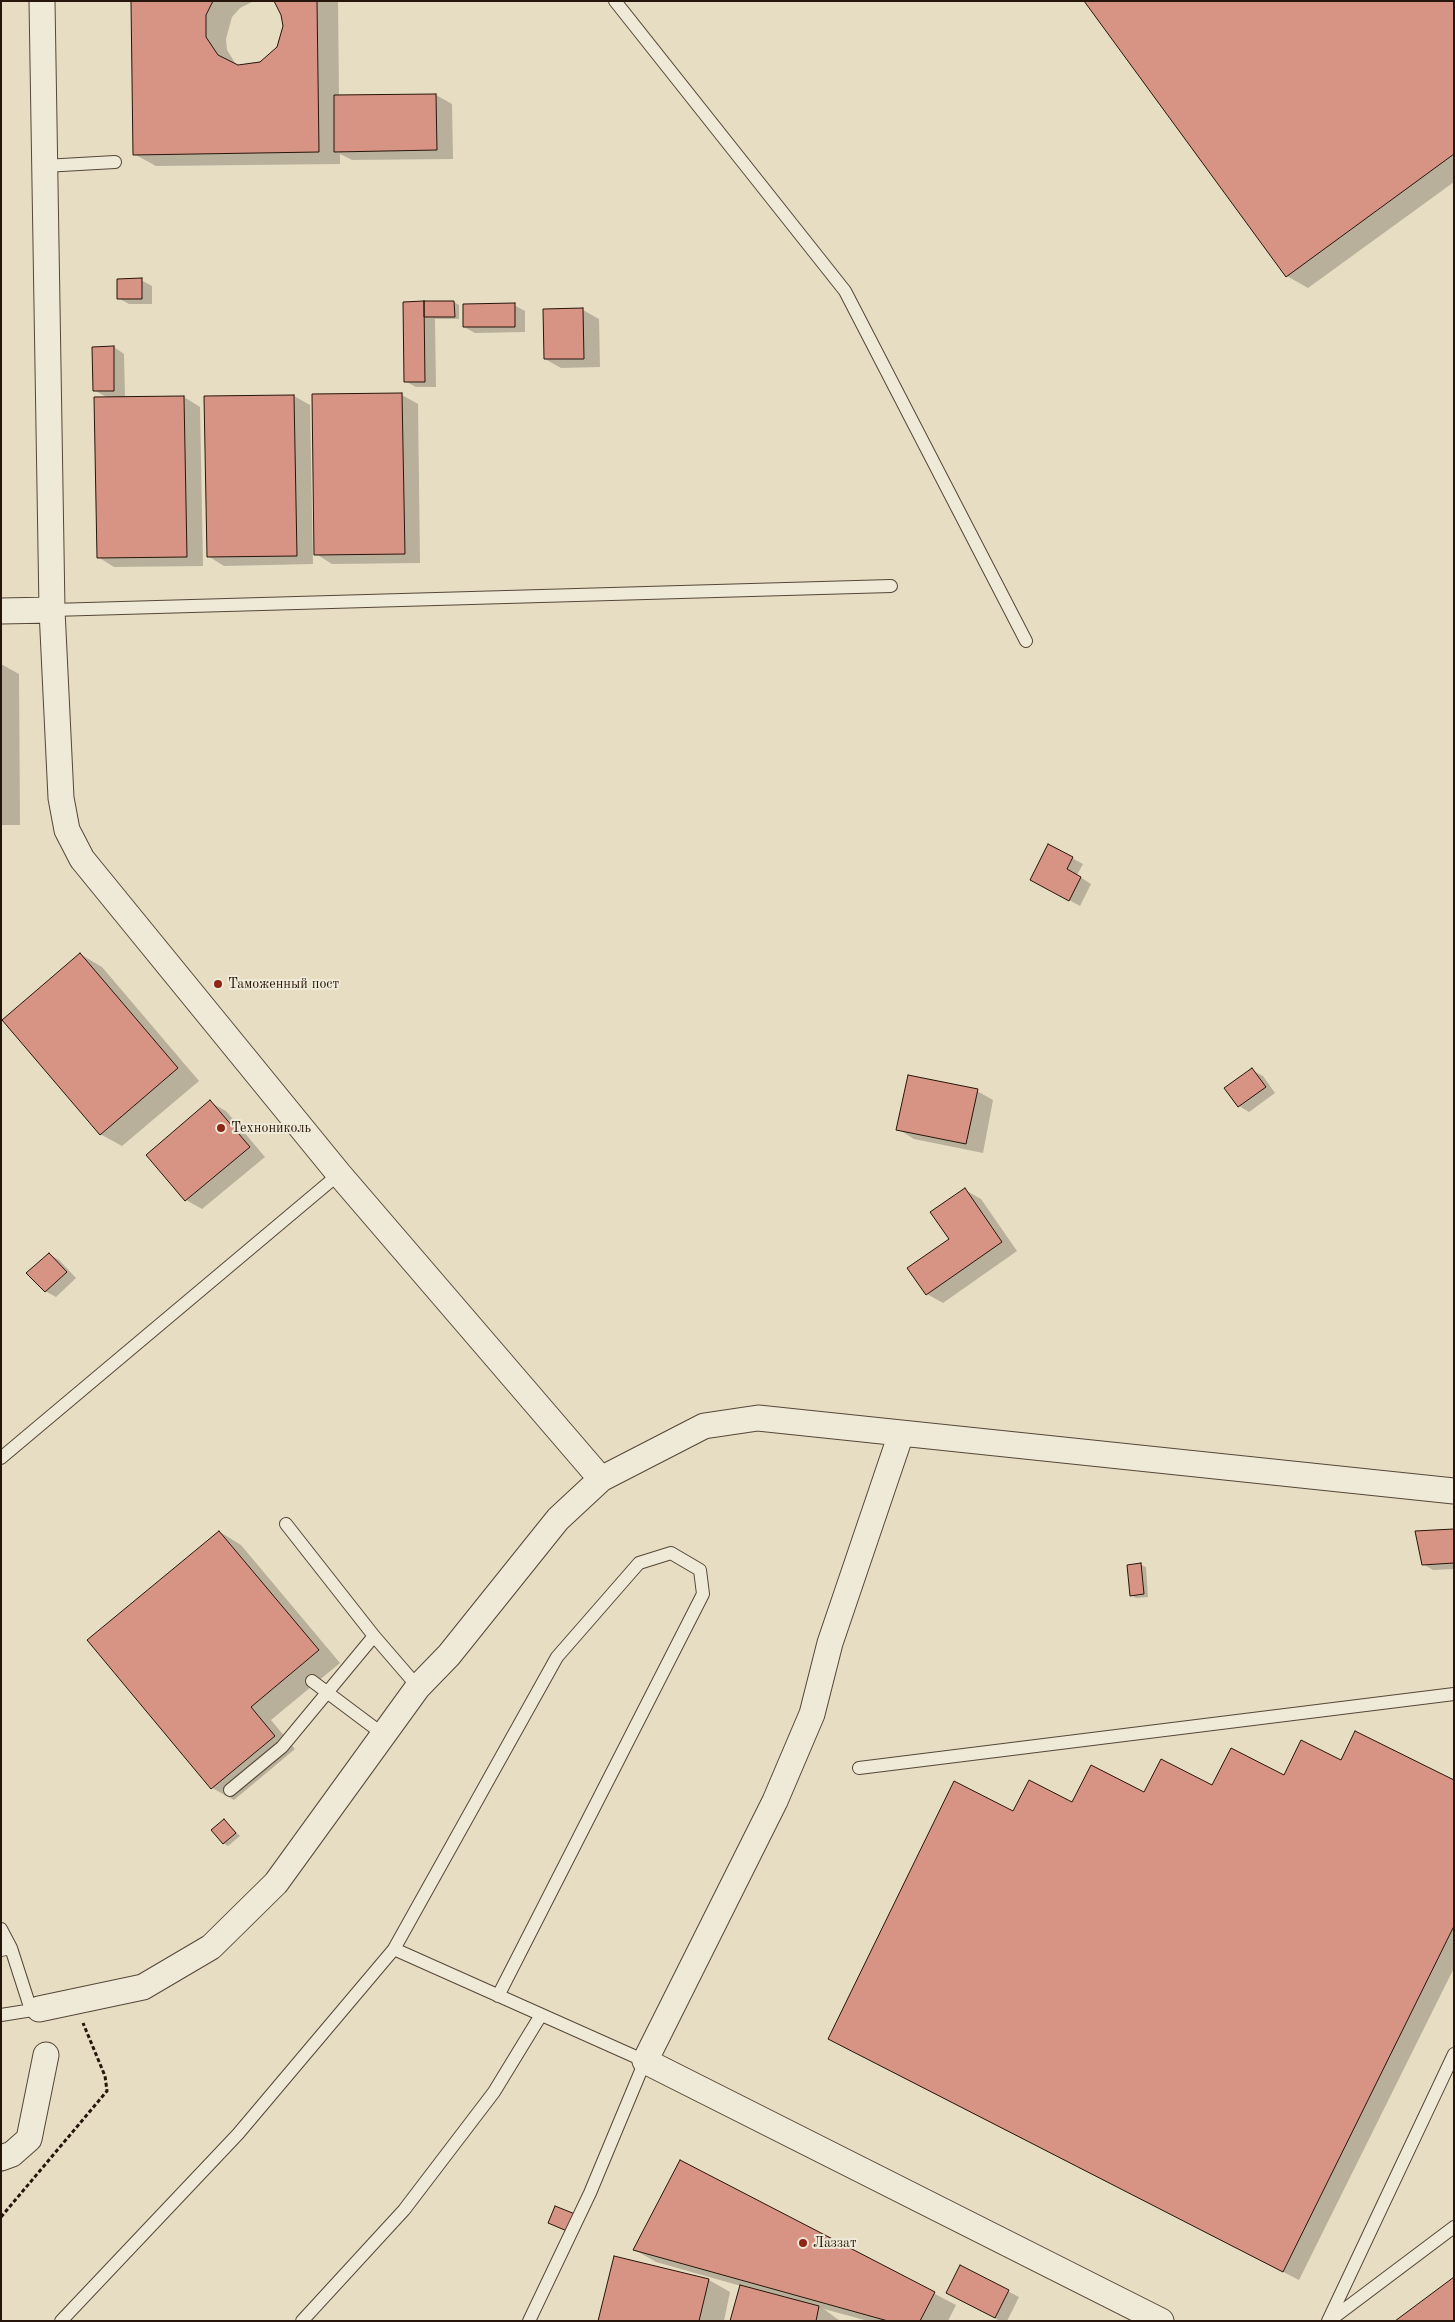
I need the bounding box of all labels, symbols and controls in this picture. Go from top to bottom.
place label: Таможенный пост [228,976,339,992]
marker: Таможенный пост [212,978,224,990]
place label: Технониколь [231,1120,311,1136]
marker: Технониколь [215,1122,227,1134]
place label: Лаззат [813,2235,856,2251]
marker: Лаззат [797,2237,809,2249]

